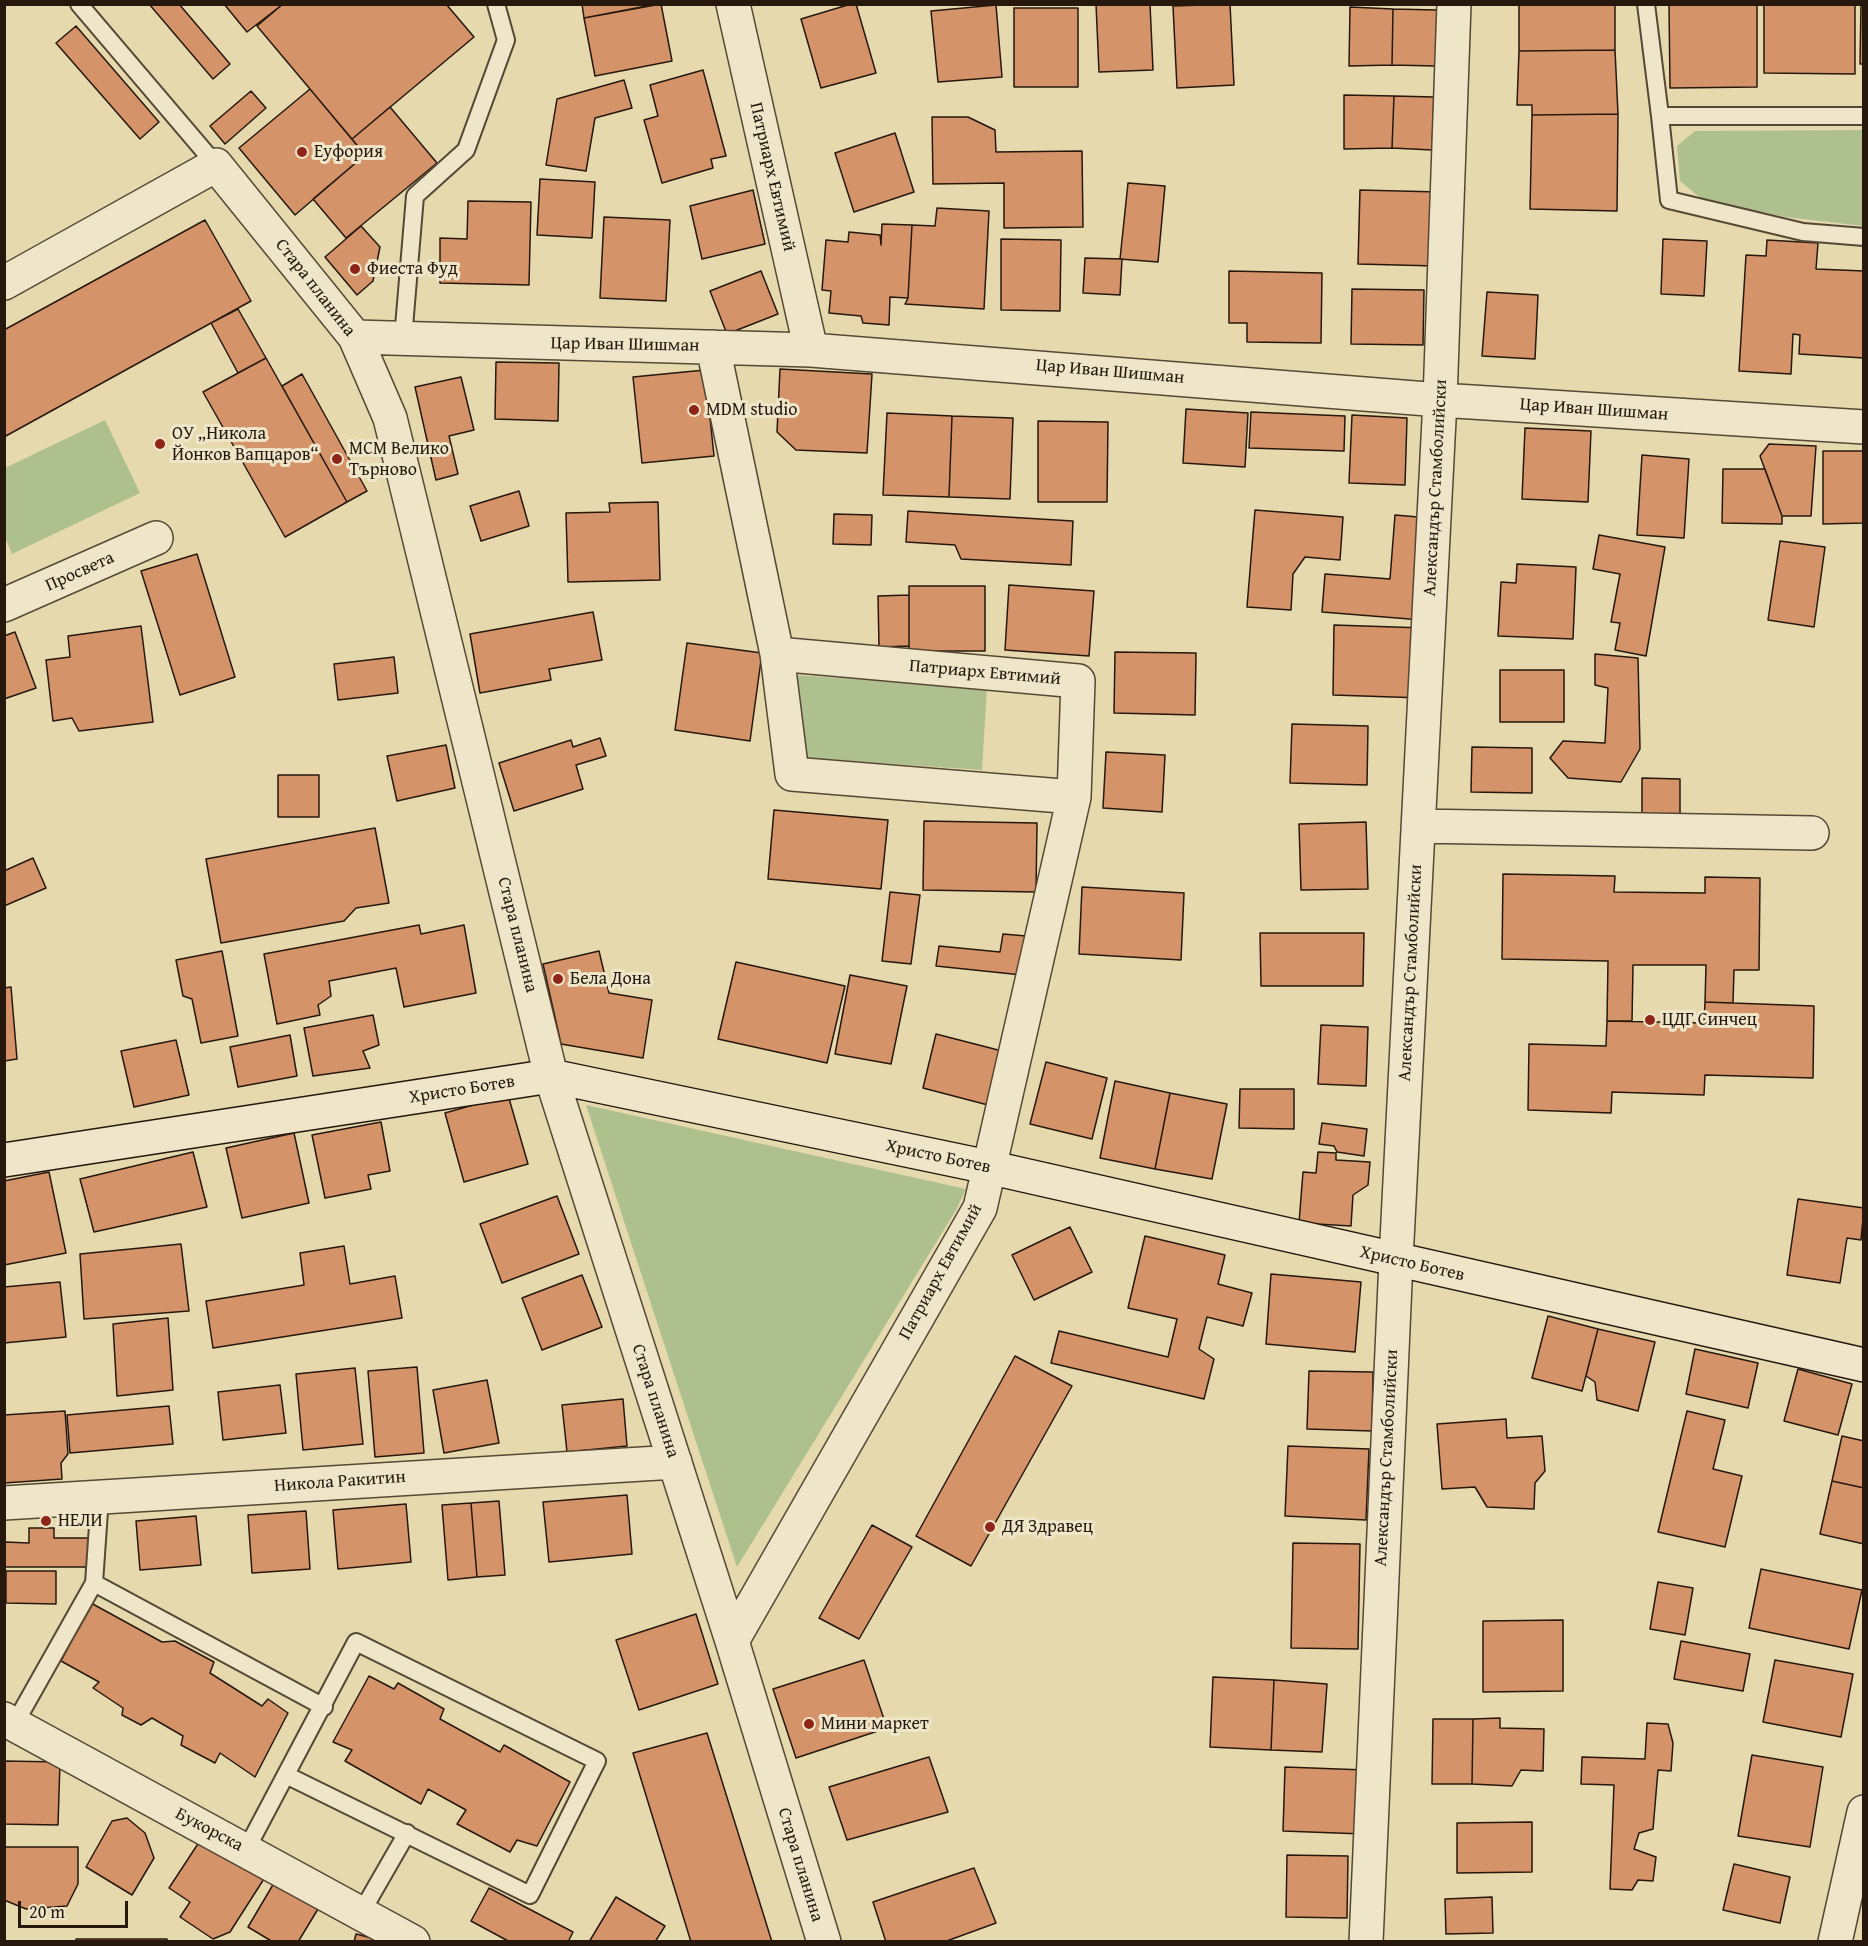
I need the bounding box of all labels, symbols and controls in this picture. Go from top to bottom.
street label: Патриарх Евтимий [744,100,800,254]
place label: Еуфория [314,141,383,163]
marker: Еуфория [295,145,309,159]
street label: Стара планина [270,235,360,341]
place label: Фиеста Фуд [367,258,458,280]
marker: Фиеста Фуд [348,262,362,276]
street label: Цар Иван Шишман [550,333,700,357]
street label: Цар Иван Шишман [1035,355,1185,389]
street label: Александър Стамболийски [1420,379,1452,597]
street label: Цар Иван Шишман [1519,394,1669,426]
place label: MDM studio [706,399,797,421]
marker: MDM studio [687,403,701,417]
place label: ОУ „Никола Йонков Вапцаров“ [172,423,319,466]
marker: ОУ „Никола Йонков Вапцаров“ [153,437,167,451]
place label: МСМ Велико Търново [349,438,449,480]
marker: МСМ Велико Търново [330,452,344,466]
street label: Просвета [42,547,118,597]
street label: Патриарх Евтимий [908,656,1062,690]
street label: Александър Стамболийски [1395,864,1427,1082]
street label: Стара планина [492,875,542,995]
place label: Бела Дона [570,968,651,990]
marker: Бела Дона [551,972,565,986]
place label: ЦДГ Синчец [1662,1009,1757,1031]
marker: ЦДГ Синчец [1643,1013,1657,1027]
street label: Христо Ботев [408,1071,516,1109]
street label: Христо Ботев [884,1135,992,1179]
street label: Патриарх Евтимий [895,1200,987,1344]
street label: Христо Ботев [1358,1241,1466,1287]
street label: Стара планина [626,1342,684,1460]
street label: Александър Стамболийски [1371,1349,1403,1567]
street label: Никола Ракитин [273,1467,407,1497]
place label: НЕЛИ [58,1510,103,1532]
marker: НЕЛИ [39,1514,53,1528]
place label: ДЯ Здравец [1002,1516,1093,1538]
marker: ДЯ Здравец [983,1520,997,1534]
place label: Мини маркет [821,1713,929,1735]
marker: Мини маркет [802,1717,816,1731]
street label: Букорска [171,1803,247,1857]
street label: Стара планина [772,1805,828,1925]
scale bar [21,1889,130,1927]
text: 20 m [29,1898,65,1925]

